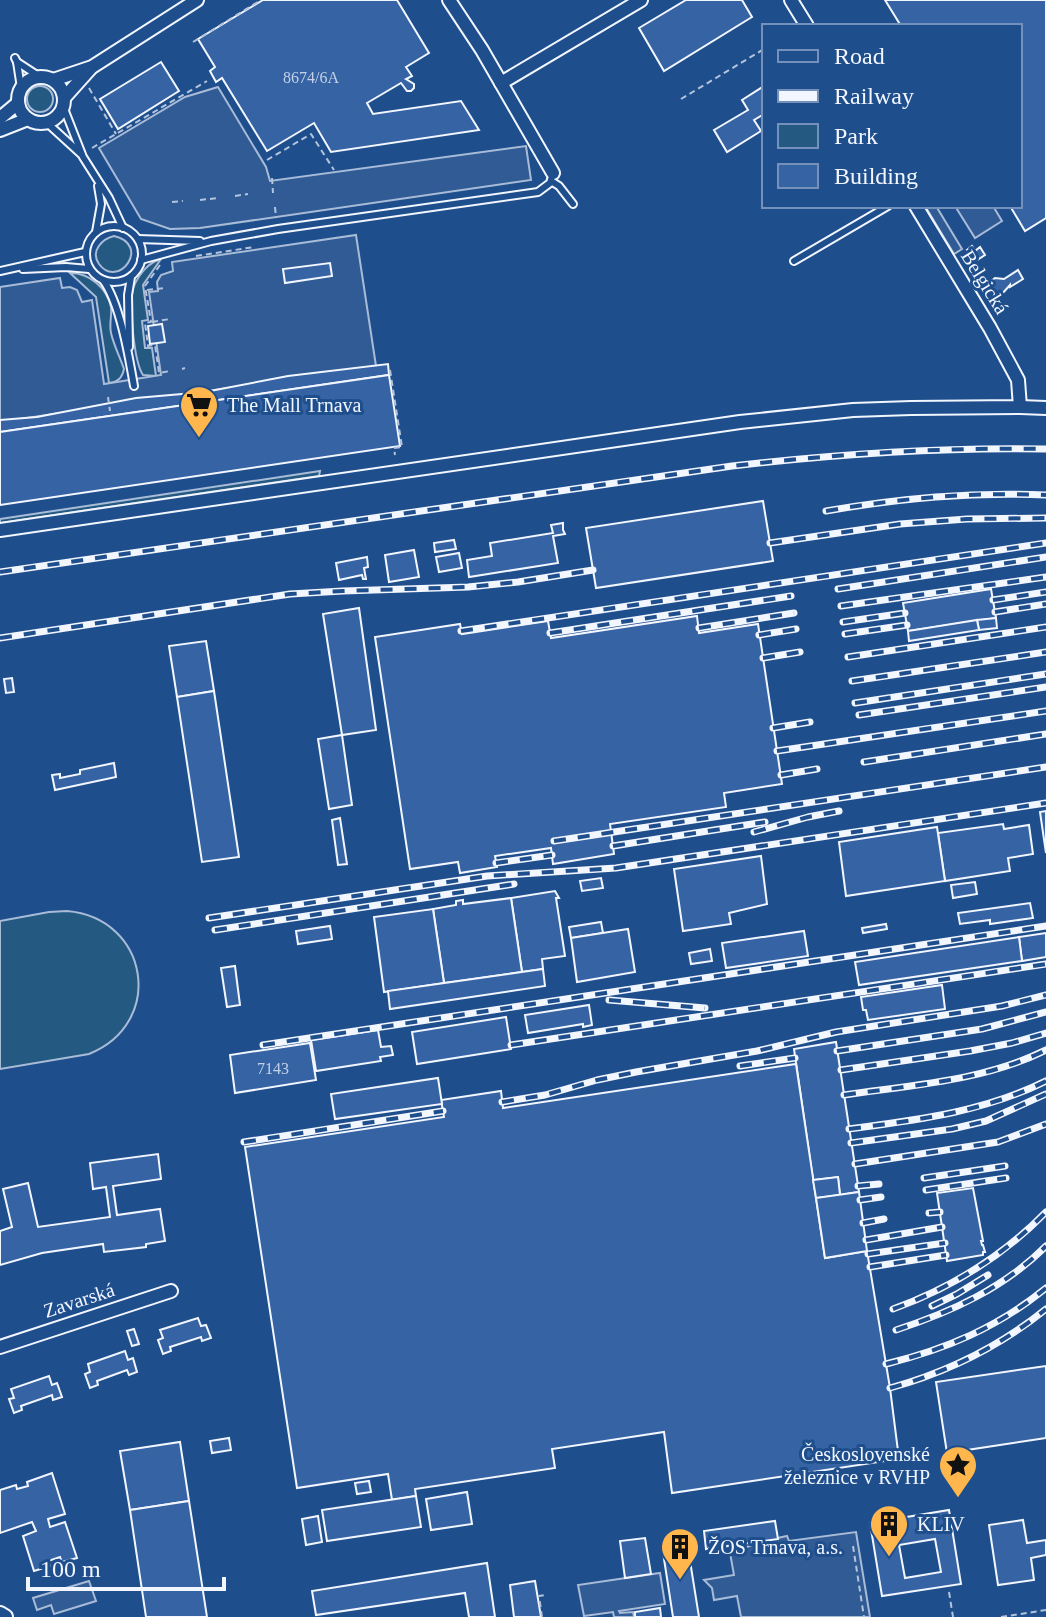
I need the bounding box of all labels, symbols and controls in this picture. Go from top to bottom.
legend [762,24,1022,208]
text: Road [834,43,885,69]
house number: 8674/6A [283,69,339,86]
text: Railway [834,83,914,109]
text: Park [834,123,878,149]
text: Building [834,163,918,189]
street label: Belgická [956,246,1013,319]
supermarket icon: The Mall Trnava [178,384,220,439]
place label: The Mall Trnava [227,394,362,416]
house number: 7143 [257,1060,289,1077]
street label: Zavarská [41,1278,117,1322]
place label: Československé železnice v RVHP [784,1442,930,1488]
place icon: Československé železnice v RVHP [937,1444,979,1499]
building icon: KLIV [868,1503,910,1558]
place label: KLIV [917,1513,965,1535]
building icon: ŽOS Trnava, a.s. [659,1526,701,1581]
place label: ŽOS Trnava, a.s. [708,1536,843,1558]
scale bar [28,1541,224,1591]
text: 100 m [40,1556,101,1582]

